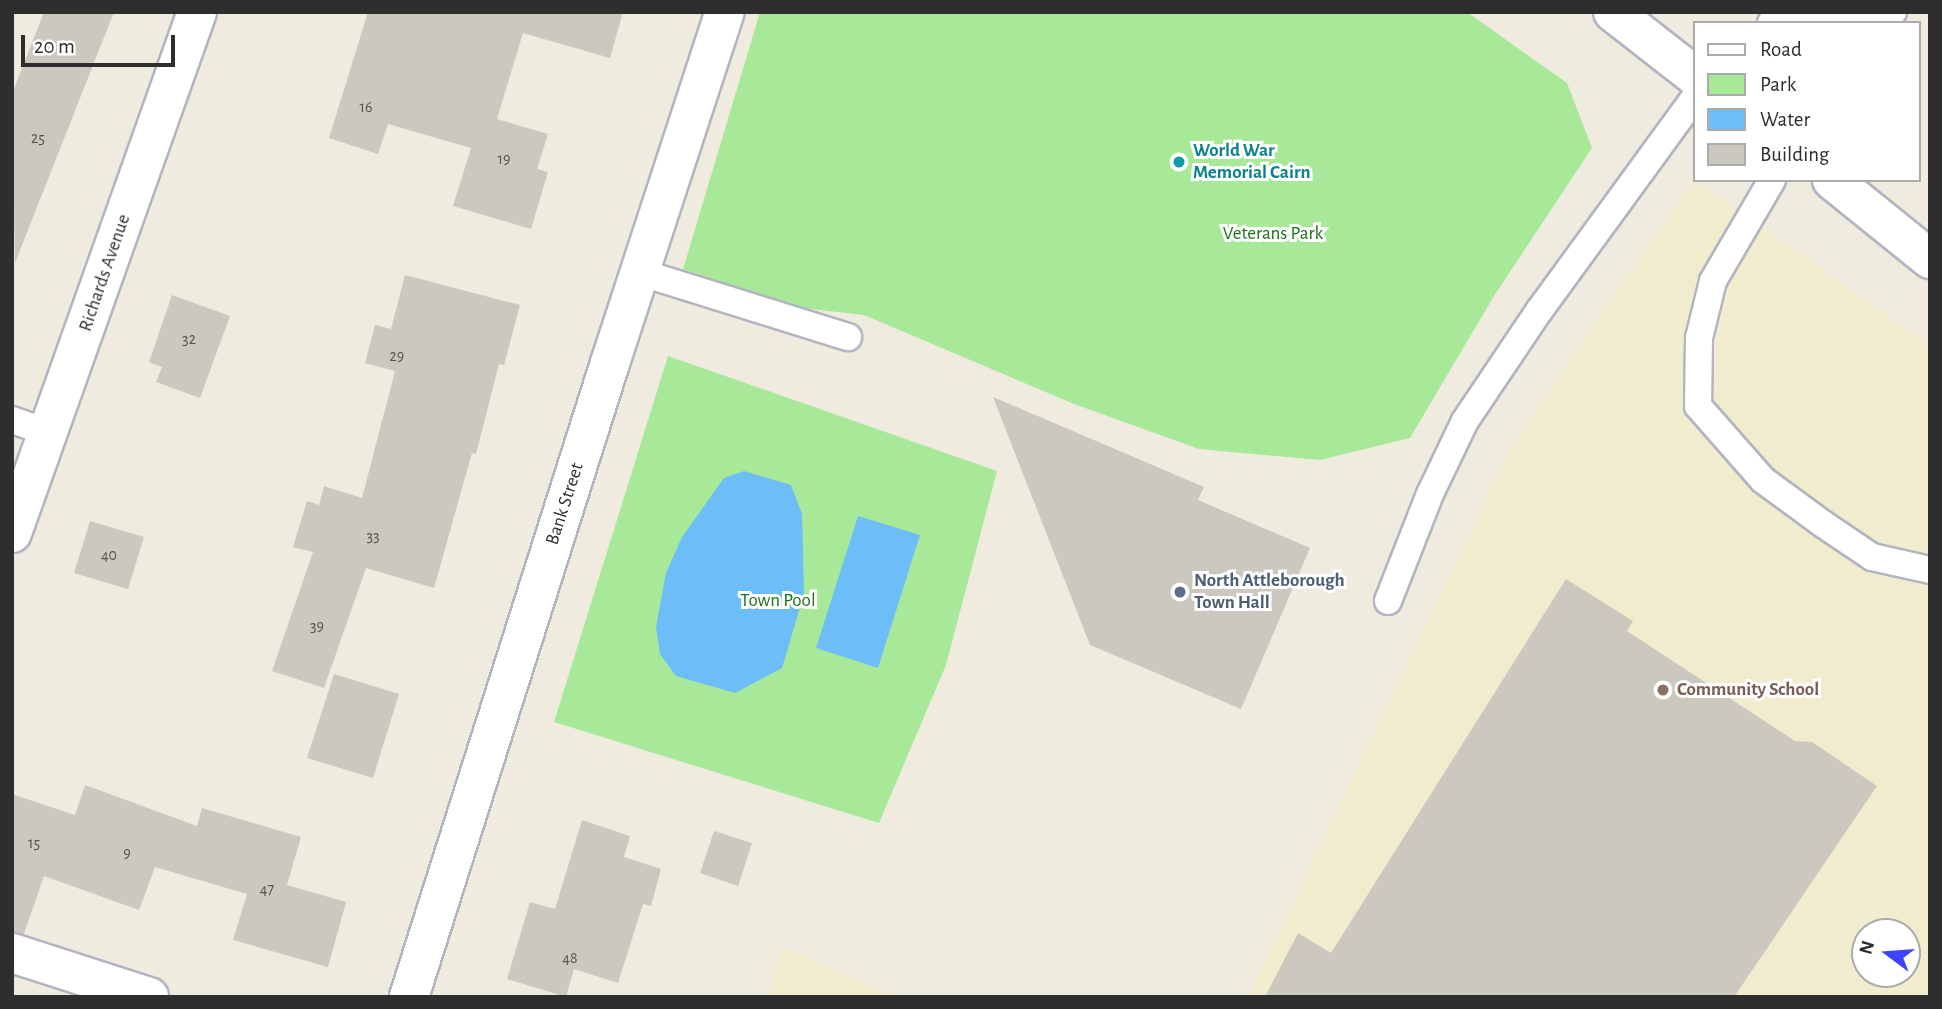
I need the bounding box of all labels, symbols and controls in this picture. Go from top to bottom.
scale bar [24,21,178,65]
legend [1694,21,1921,182]
text: 20 m [34,36,75,57]
text: Road [1760,39,1802,60]
text: Park [1760,74,1796,95]
house number: 16 [359,97,373,117]
text: Water [1760,109,1810,130]
house number: 25 [31,128,45,148]
place label: World War Memorial Cairn [1193,140,1311,184]
text: Building [1760,144,1829,165]
house number: 19 [497,149,511,169]
marker: World War Memorial Cairn [1171,154,1187,170]
street label: Richards Avenue [74,211,136,335]
park label: Veterans Park [1223,223,1323,245]
house number: 32 [182,329,196,349]
house number: 29 [390,346,404,366]
street label: Bank Street [541,460,589,548]
house number: 33 [366,526,380,546]
house number: 40 [101,545,117,565]
place label: North Attleborough Town Hall [1194,570,1345,614]
marker: North Attleborough Town Hall [1172,584,1188,600]
park label: Town Pool [740,590,816,612]
house number: 39 [310,616,324,636]
place label: Community School [1677,679,1819,701]
marker: Community School [1655,682,1671,698]
house number: 15 [28,833,40,853]
house number: 9 [123,843,131,863]
house number: 47 [260,879,274,899]
north arrow [1851,918,1921,988]
text: N [1856,939,1878,957]
house number: 48 [562,948,578,968]

